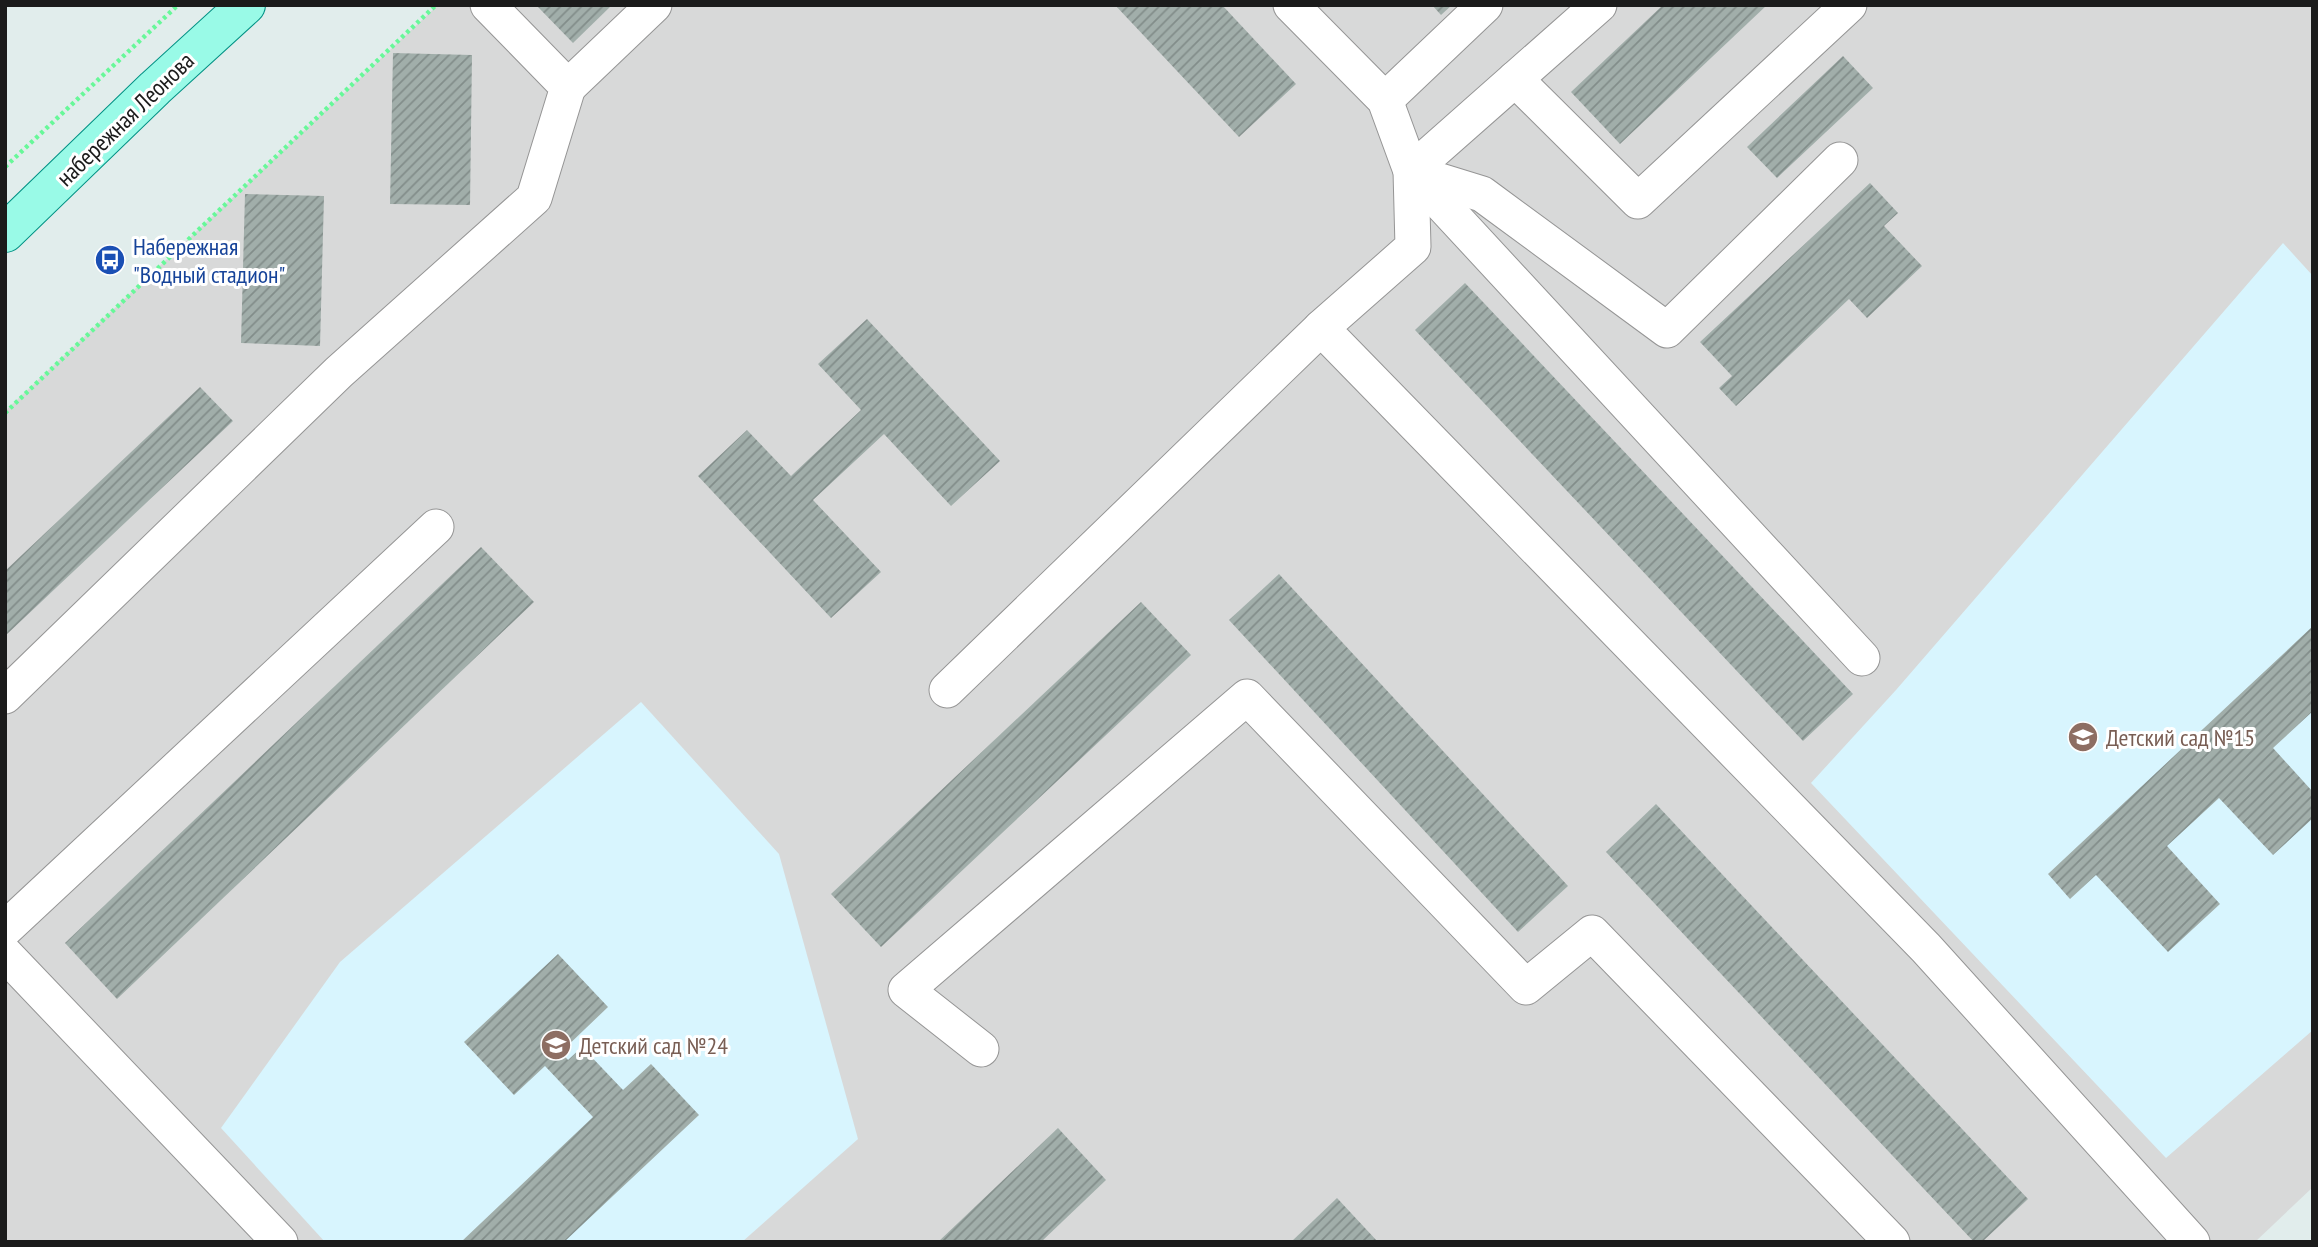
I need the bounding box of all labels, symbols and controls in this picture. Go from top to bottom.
street label: набережная Леонова [49,45,201,193]
place label: Набережная "Водный стадион" [133,231,285,290]
bus stop icon: Набережная "Водный стадион" [93,243,127,277]
school or university icon: Детский сад №15 [2066,720,2100,754]
place label: Детский сад №15 [2106,722,2255,753]
school or university icon: Детский сад №24 [539,1028,573,1062]
place label: Детский сад №24 [579,1030,728,1061]

